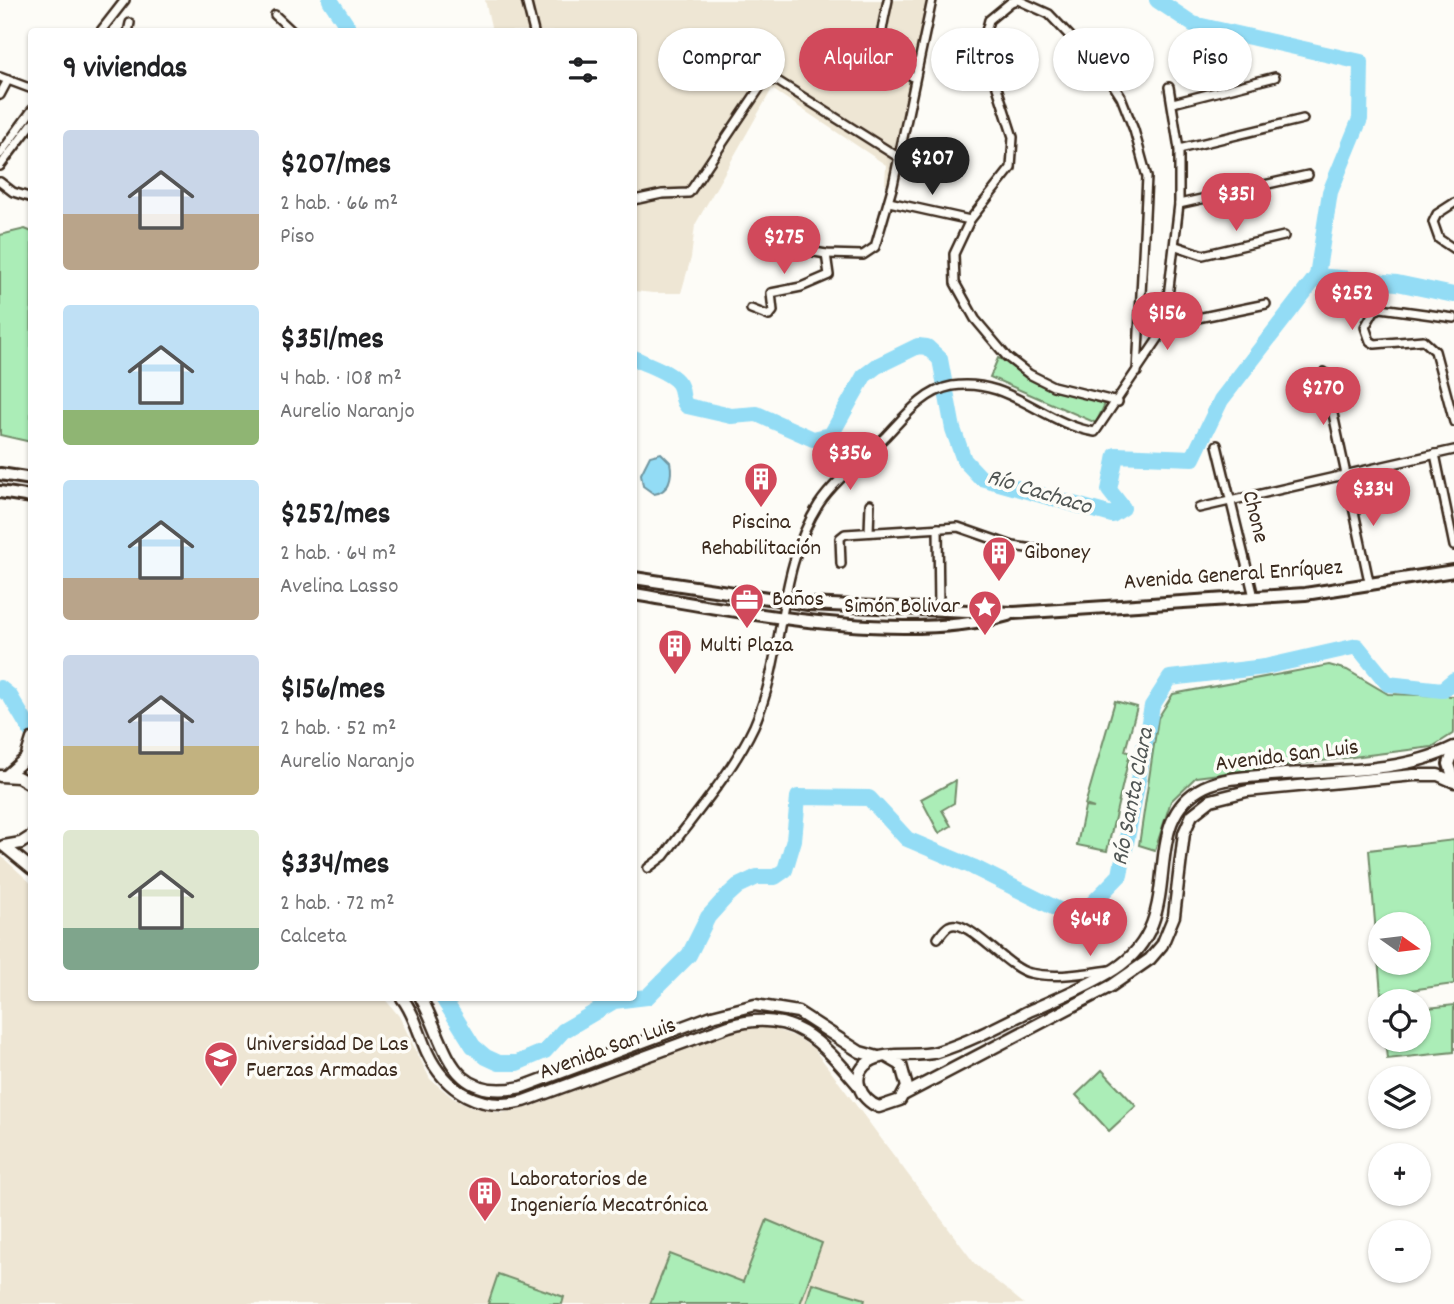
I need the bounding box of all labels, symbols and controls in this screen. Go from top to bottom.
chip: Comprar [658,28,785,91]
chip: Alquilar [799,28,917,91]
chip: Filtros [931,28,1039,91]
chip: Nuevo [1053,28,1154,91]
chip: Piso [1168,28,1252,91]
text: 9 viviendas [63,49,187,92]
icon: filters [564,51,602,89]
pin: $207 [891,138,973,197]
text: $207 [910,143,954,176]
text: $207/mes [280,145,391,188]
icon: home [119,158,203,242]
pin: $351 [1195,174,1277,233]
text: $351 [1217,179,1255,212]
text: 2 hab. · 66 m² [280,188,398,221]
pin: $275 [743,216,825,276]
text: Piso [280,221,315,254]
text: $275 [763,222,805,255]
pin: $252 [1311,272,1393,332]
text: $252 [1331,278,1373,311]
pin: $156 [1126,292,1208,352]
text: $156 [1148,298,1186,331]
text: $351/mes [280,320,384,363]
icon: home [119,333,203,417]
text: 4 hab. · 108 m² [280,363,402,396]
pin: $270 [1282,368,1364,427]
text: $270 [1301,373,1345,406]
text: Aurelio Naranjo [280,396,415,429]
pin: $356 [809,433,891,492]
text: $356 [828,438,872,471]
building icon: Piscina Rehabilitación [742,460,780,509]
water label: Río Cachaco [983,461,1097,525]
pin: $334 [1332,468,1414,528]
text: $334 [1352,474,1394,507]
street label: Chone [1232,487,1276,547]
text: $252/mes [280,495,390,538]
place label: Piscina Rehabilitación [701,507,821,566]
icon: home [119,508,203,592]
building icon: Giboney [980,534,1018,583]
place label: Giboney [1024,537,1091,570]
text: 2 hab. · 64 m² [280,538,396,571]
street label: Avenida General Enríquez [1122,552,1344,600]
text: Avelina Lasso [280,571,398,604]
office icon: Baños [728,581,766,630]
place label: Baños [772,584,824,617]
place icon: Simón Bolivar [966,588,1004,637]
place label: Simón Bolivar [844,591,960,624]
building icon: Multi Plaza [656,627,694,676]
place label: Multi Plaza [700,630,794,663]
text: $156/mes [280,670,385,713]
icon: home [119,683,203,767]
text: 2 hab. · 52 m² [280,713,396,746]
water label: Río Santa Clara [1104,723,1164,869]
street label: Avenida San Luis [1214,732,1360,782]
text: Aurelio Naranjo [280,746,415,779]
text: $334/mes [280,845,389,888]
icon: home [119,858,203,942]
text: 2 hab. · 72 m² [280,888,395,921]
pin: $648 [1049,898,1131,958]
text: $648 [1069,904,1111,937]
north arrow [1368,912,1432,975]
map controls [1368,912,1431,1283]
text: Calceta [280,921,346,954]
button: locate [1368,989,1431,1052]
street label: Avenida San Luis [535,1010,681,1090]
place label: Universidad De Las Fuerzas Armadas [246,1029,409,1088]
school or university icon: Universidad De Las Fuerzas Armadas [202,1039,240,1088]
button: layers [1368,1066,1431,1129]
button: + [1368,1143,1431,1206]
place label: Laboratorios de Ingeniería Mecatrónica [510,1164,709,1223]
building icon: Laboratorios de Ingeniería Mecatrónica [466,1174,504,1223]
button: − [1368,1220,1431,1283]

